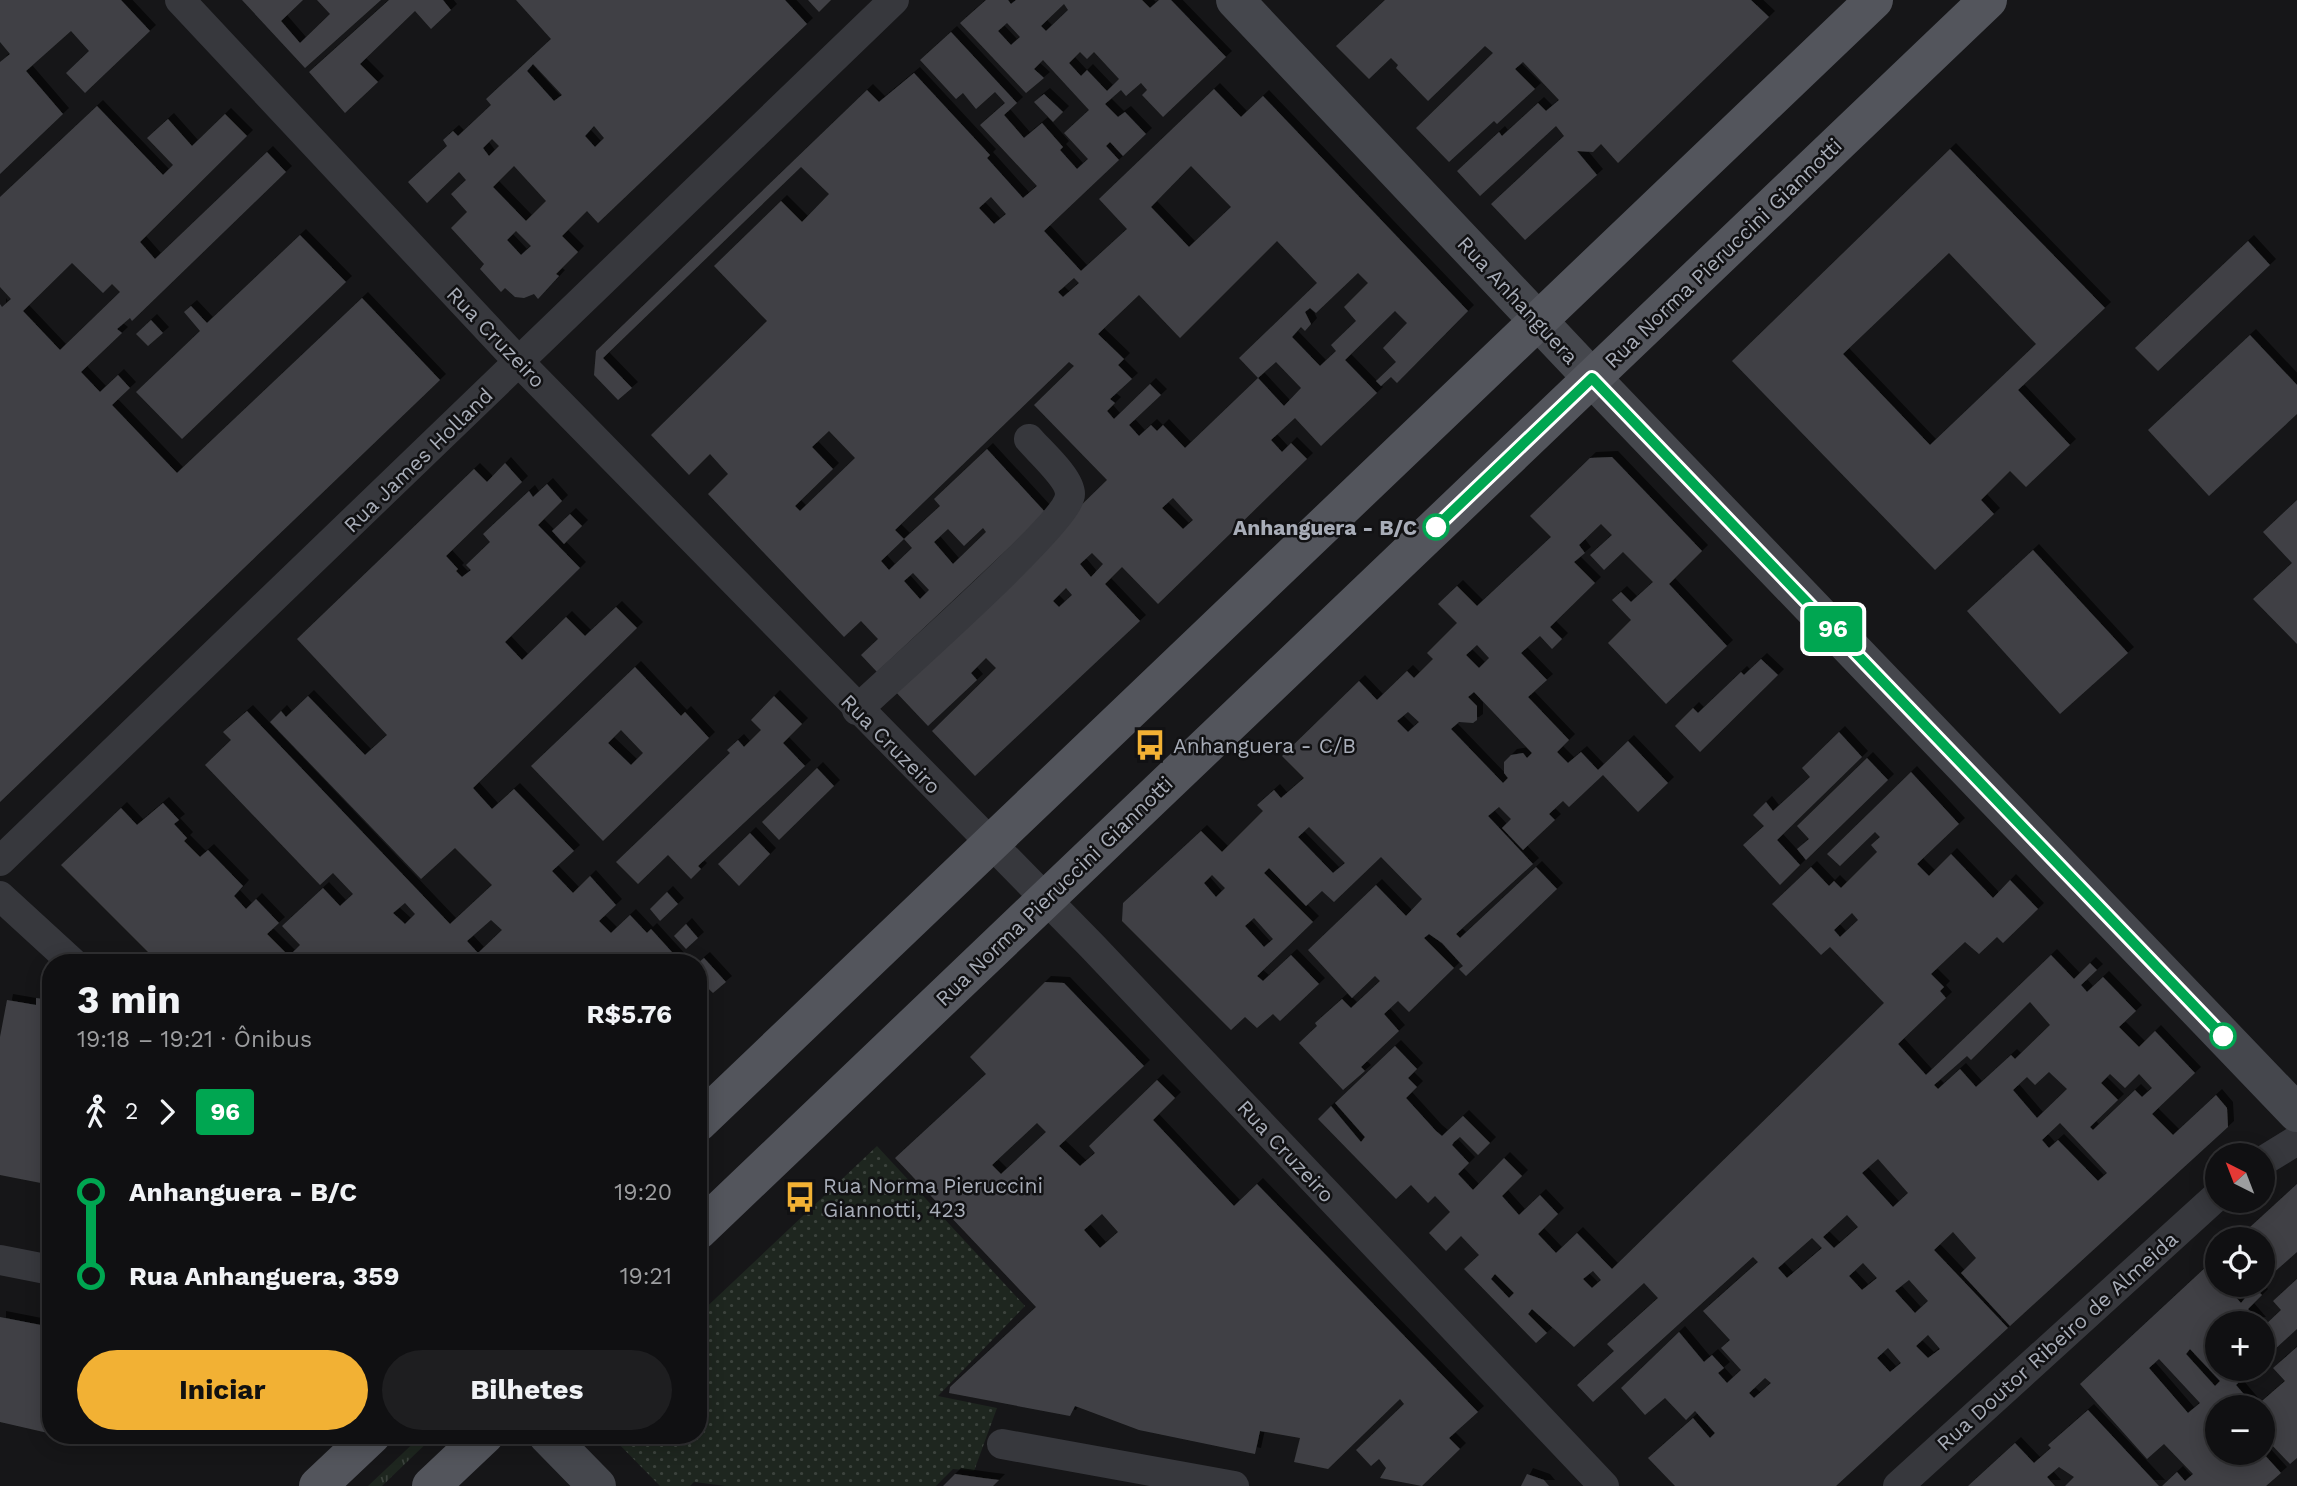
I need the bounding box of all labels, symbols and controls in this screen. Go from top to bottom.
street label: Rua Norma Pieruccini Giannotti [1599,133,1847,373]
street label: Rua Anhanguera [1452,231,1584,369]
street label: Rua Cruzeiro [442,281,550,393]
street label: Rua James Holland [338,382,498,538]
marker: Anhanguera - B/C [1423,514,1449,540]
place label: Anhanguera - B/C [1233,515,1417,540]
line badge: 96 [1801,606,1864,652]
text: 96 [1818,615,1848,643]
street label: Rua Cruzeiro [836,689,946,799]
bus stop icon: Anhanguera - C/B [1133,728,1167,762]
place label: Anhanguera - C/B [1173,733,1356,758]
street label: Rua Norma Pieruccini Giannotti [930,771,1178,1011]
text: 3 min [77,978,181,1022]
text: R$5.76 [587,999,672,1029]
unlabelled marker [2210,1023,2236,1049]
text: 19:18 – 19:21 · Ônibus [77,1026,312,1053]
icon: walk [77,1093,115,1131]
icon: forward [148,1093,186,1131]
street label: Rua Cruzeiro [1232,1095,1340,1207]
text: 2 [125,1098,138,1125]
text: 96 [210,1098,240,1126]
north arrow [2205,1143,2275,1213]
map controls [2205,1143,2275,1465]
place label: Rua Norma Pieruccini Giannotti, 423 [823,1173,1043,1222]
text: Anhanguera - B/C [129,1177,357,1207]
text: 19:20 [614,1179,672,1206]
bus stop icon: Rua Norma Pieruccini Giannotti, 423 [783,1180,817,1214]
street label: Rua Doutor Ribeiro de Almeida [1931,1226,2183,1456]
button: locate [2205,1227,2275,1297]
text: Rua Anhanguera, 359 [129,1261,399,1291]
text: 19:21 [620,1263,672,1290]
button: + [2205,1311,2275,1381]
button: Iniciar [77,1350,368,1430]
button: Bilhetes [382,1350,672,1430]
button: − [2205,1395,2275,1465]

